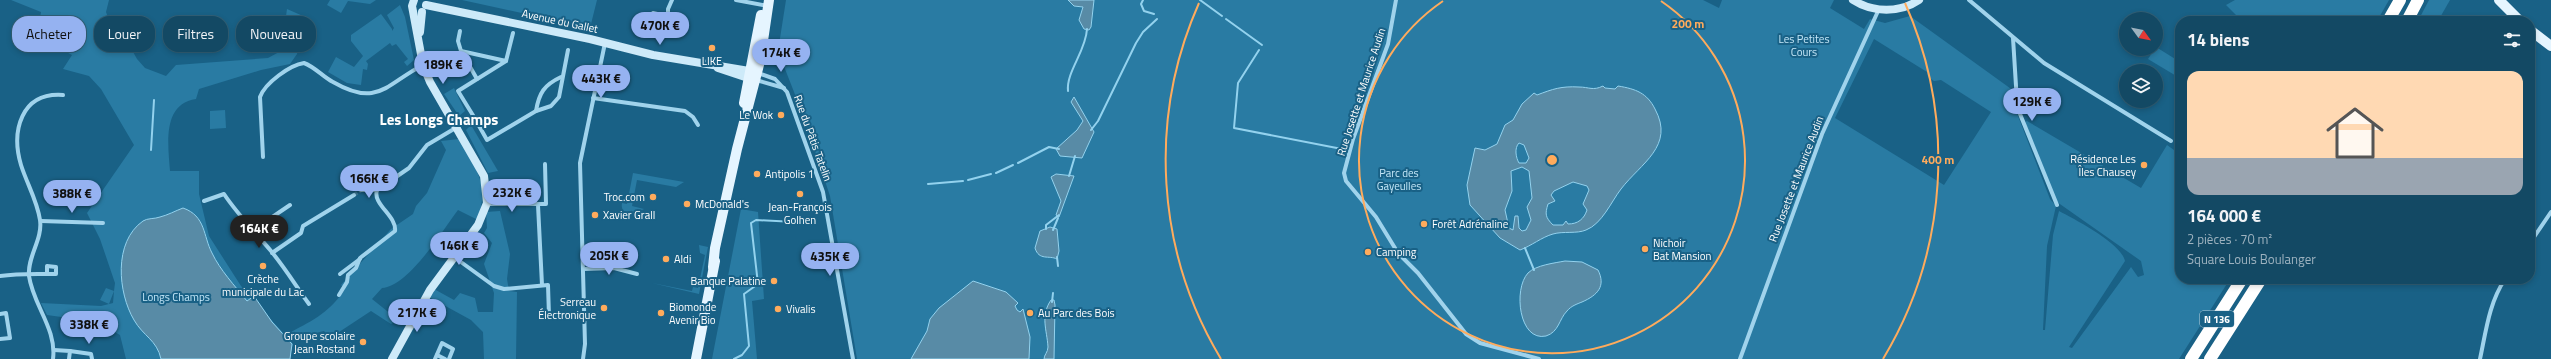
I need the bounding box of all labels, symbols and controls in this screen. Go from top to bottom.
street label: Avenue du Gallet [520,5,600,37]
pin: 470K € [627,12,693,46]
north arrow [2119,12,2163,56]
map controls [2119,12,2163,108]
text: 200 m [1672,14,1704,33]
text: 470K € [640,15,680,35]
chip: Acheter [12,16,86,52]
chip: Louer [94,16,155,52]
chip: Filtres [163,16,228,52]
chip: Nouveau [236,16,316,52]
street label: Rue Josette et Maurice Audin [1333,26,1389,158]
text: 14 biens [2187,27,2250,53]
icon: filters [2501,29,2523,51]
park label: Les Petites Cours [1778,31,1830,60]
pin: 174K € [748,39,814,73]
text: 174K € [761,42,801,62]
marker: LIKE [707,43,717,53]
pin: 189K € [410,51,476,85]
place label: LIKE [702,53,722,69]
text: 189K € [423,54,463,74]
button: layers [2119,64,2163,108]
pin: 443K € [568,65,634,99]
text: 443K € [581,68,621,88]
pin: 129K € [1999,88,2065,122]
text: 129K € [2012,91,2052,111]
street label: Rue du Pâtis Tatelin [790,93,836,184]
icon: home [2319,97,2391,169]
place label: Le Wok [739,107,774,123]
district label: Les Longs Champs [380,108,498,131]
marker: Le Wok [776,110,786,120]
street label: Rue Josette et Maurice Audin [1765,114,1827,244]
text: 400 m [1922,150,1954,169]
place label: Résidence Les Îles Chausey [2070,151,2137,180]
centre of rings [1545,153,1559,167]
marker: Résidence Les Îles Chausey [2139,160,2149,170]
pin: 166K € [336,165,402,199]
park label: Parc des Gayeulles [1377,165,1421,194]
place label: Antipolis 1 [765,166,814,182]
text: 166K € [349,168,389,188]
marker: Antipolis 1 [752,169,762,179]
pin: 232K € [479,179,545,213]
pin: 388K € [39,180,105,214]
text: 232K € [492,182,532,202]
text: 388K € [52,183,92,203]
place label: Troc.com [604,189,645,205]
marker: Jean-François Golhen [795,189,805,199]
marker: Troc.com [648,192,658,202]
place label: McDonald's [695,196,749,212]
marker: McDonald's [682,199,692,209]
place label: Jean-François Golhen [768,199,832,228]
text: 164 000 € [2187,203,2261,229]
place label: Xavier Grall [603,207,655,223]
marker: Xavier Grall [590,210,600,220]
pin: 164K € [226,215,292,249]
place label: Forêt Adrénaline [1432,216,1509,232]
text: 164K € [239,218,279,238]
marker: Forêt Adrénaline [1419,219,1429,229]
text: 2 pièces · 70 m² [2187,229,2272,249]
pin: 146K € [426,232,492,266]
text: 146K € [439,235,479,255]
place label: Nichoir Bat Mansion [1653,235,1712,264]
pin: 205K € [576,242,642,276]
pin: 435K € [797,243,863,277]
place label: Camping [1376,244,1417,260]
marker: Nichoir Bat Mansion [1640,244,1650,254]
text: 205K € [589,245,629,265]
text: 435K € [810,246,850,266]
marker: Camping [1363,247,1373,257]
text: Square Louis Boulanger [2187,249,2316,269]
place label: Aldi [674,251,691,267]
marker: Aldi [661,254,671,264]
marker: Crèche municipale du Lac [258,261,268,271]
place label: Crèche municipale du Lac [222,271,304,300]
place label: Banque Palatine [690,273,766,289]
marker: Banque Palatine [769,276,779,286]
park label: Longs Champs [142,289,210,305]
place label: Serreau Électronique [538,294,596,323]
pin: 217K € [384,299,450,333]
place label: Biomonde Avenir Bio [669,299,717,328]
place label: Vivalis [786,301,816,317]
text: 217K € [397,302,437,322]
marker: Serreau Électronique [599,303,609,313]
marker: Vivalis [773,304,783,314]
place label: Au Parc des Bois [1038,305,1115,321]
marker: Biomonde Avenir Bio [656,308,666,318]
marker: Au Parc des Bois [1025,308,1035,318]
pin: 338K € [56,311,122,345]
road number: N 136 [2200,311,2234,327]
text: 338K € [69,314,109,334]
place label: Groupe scolaire Jean Rostand [284,328,355,357]
marker: Groupe scolaire Jean Rostand [358,337,368,347]

